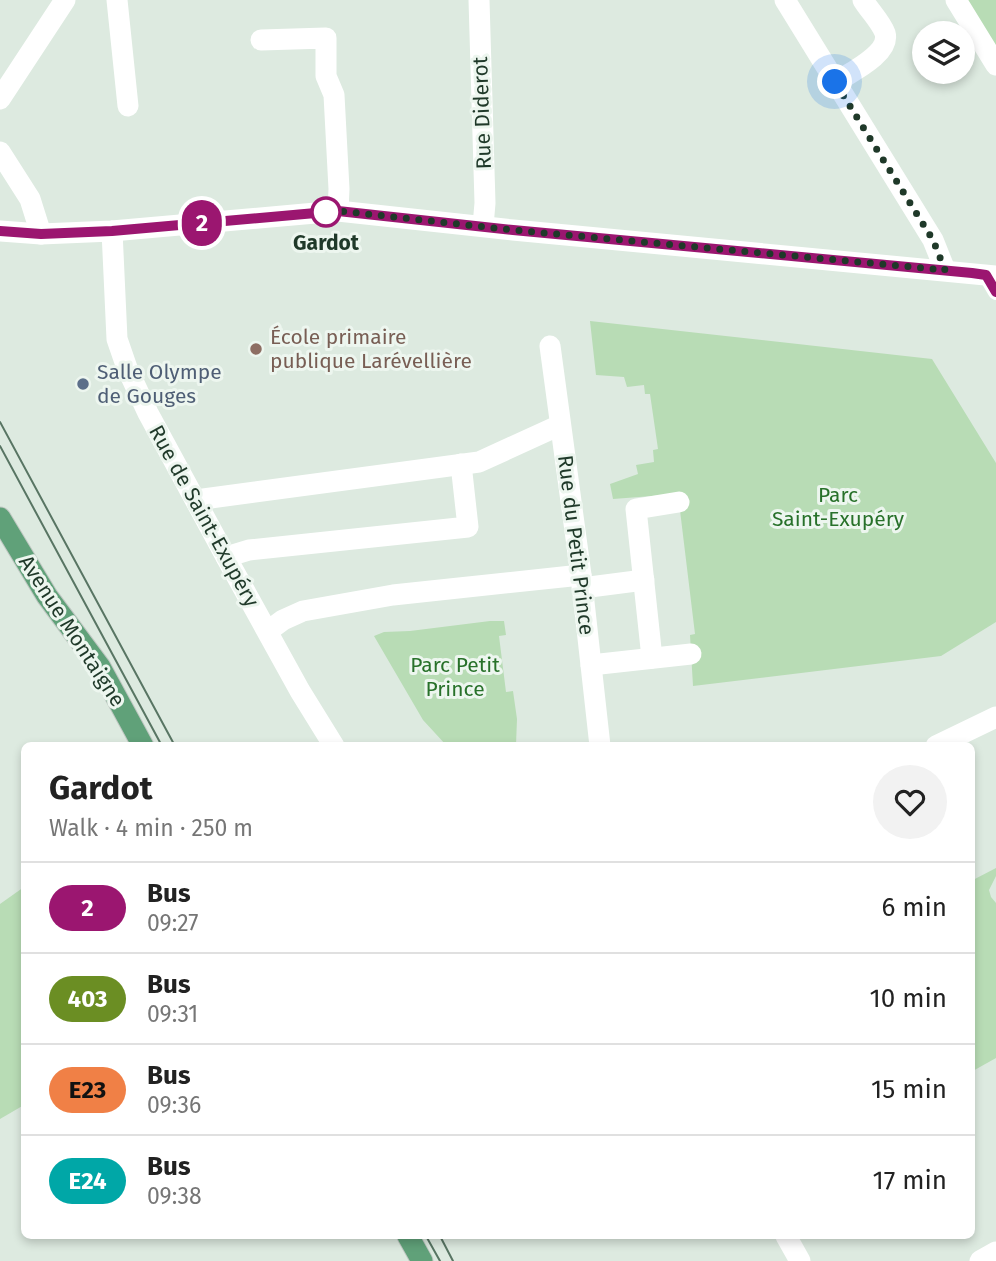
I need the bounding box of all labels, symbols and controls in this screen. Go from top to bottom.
map controls [912,21,975,84]
button: layers [912,21,975,84]
street label: Rue Diderot [467,56,497,170]
your location [817,64,852,99]
marker: Gardot [311,197,341,227]
line badge: 2 [179,200,225,246]
text: 2 [196,209,208,237]
place label: Gardot [293,230,360,256]
place label: École primaire publique Larévellière [270,324,472,374]
marker: École primaire publique Larévellière [248,341,264,357]
place label: Salle Olympe de Gouges [97,359,222,409]
marker: Salle Olympe de Gouges [75,376,91,392]
street label: Rue de Saint-Exupéry [143,421,265,612]
street label: Rue du Petit Prince [552,454,600,636]
park label: Parc Saint-Exupéry [772,482,905,532]
street label: Avenue Montaigne [13,550,131,712]
park label: Parc Petit Prince [410,652,500,702]
button: heart [873,765,947,839]
text: Gardot [49,768,152,808]
text: Walk · 4 min · 250 m [49,814,253,842]
text: Bus [147,878,190,909]
text: 6 min [881,892,947,923]
text: 2 [81,894,94,922]
text: 09:27 [147,909,199,937]
text: Bus [147,969,190,1000]
text: 10 min [869,983,947,1014]
text: 403 [68,985,107,1013]
text: 09:31 [147,1000,198,1028]
text: Bus [147,1060,190,1091]
text: 15 min [871,1074,947,1105]
text: E23 [69,1076,106,1104]
text: 09:36 [147,1091,201,1119]
text: Bus [147,1151,190,1182]
text: 17 min [872,1165,947,1196]
text: E24 [69,1167,106,1195]
text: 09:38 [147,1182,202,1210]

